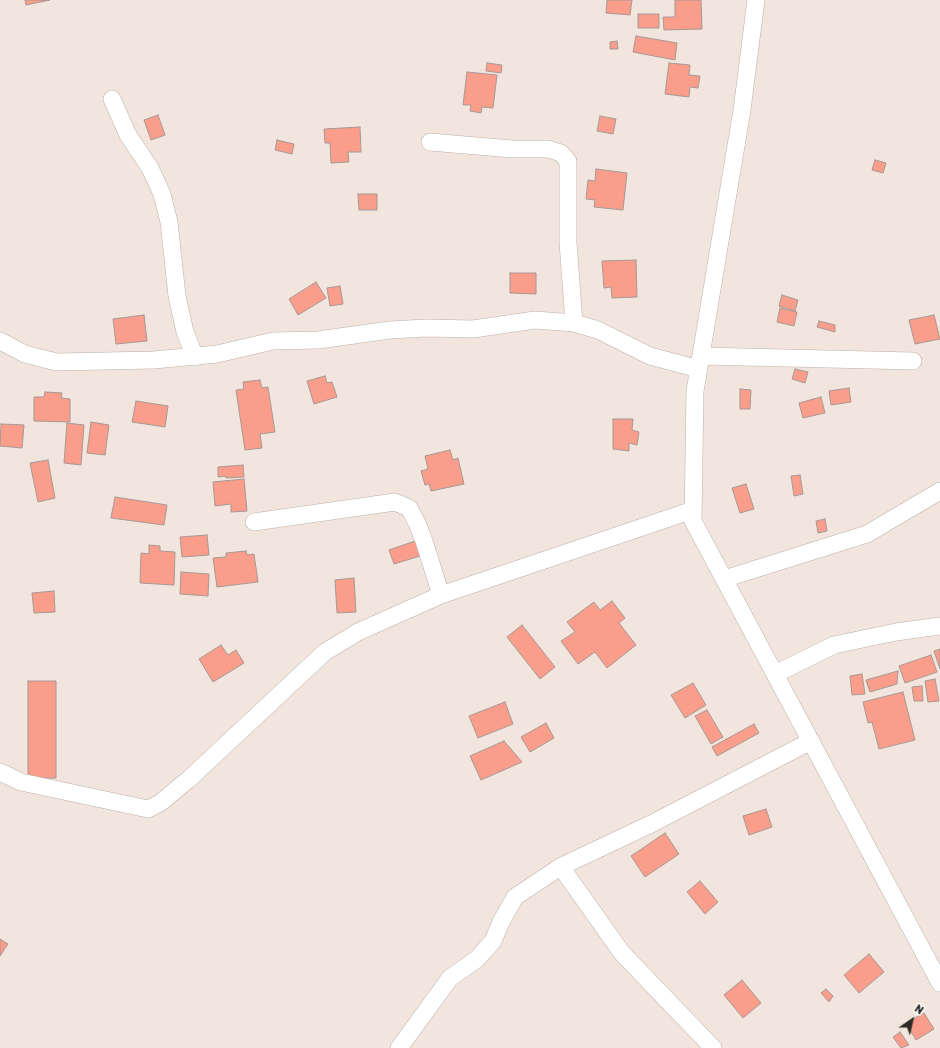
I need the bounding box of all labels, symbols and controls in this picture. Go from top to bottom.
north arrow [892,1000,932,1040]
text: N [912,1002,926,1017]

